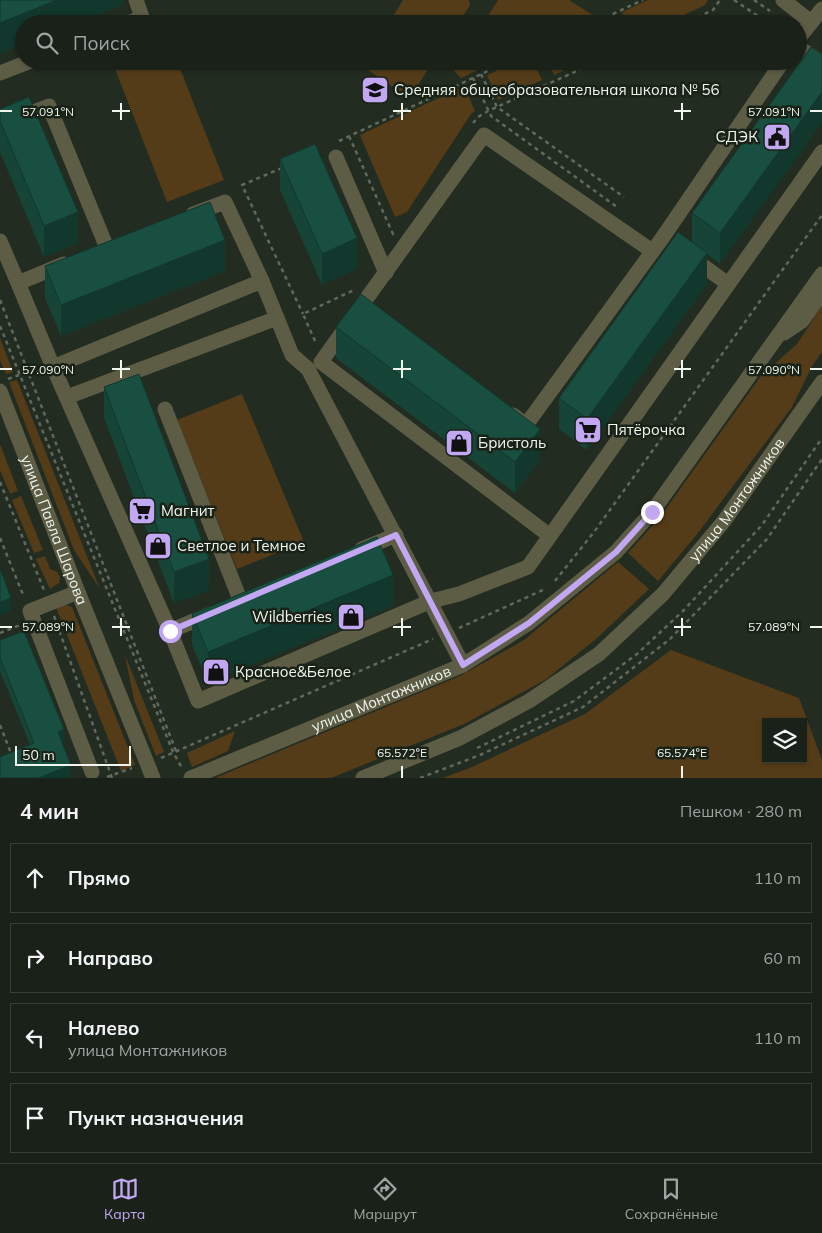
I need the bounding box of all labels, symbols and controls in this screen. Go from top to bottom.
search box [15,15,807,70]
icon: search [33,29,61,57]
text: Поиск [73,31,130,55]
school or university icon: Средняя общеобразовательная школа № 56 [360,75,390,105]
place label: Средняя общеобразовательная школа № 56 [394,80,720,99]
text: 57.091°N [22,104,74,119]
text: 57.091°N [748,104,800,119]
public building icon: СДЭК [762,122,792,152]
place label: СДЭК [716,127,758,146]
text: 57.090°N [22,362,74,377]
text: 57.090°N [748,362,800,377]
supermarket icon: Пятёрочка [573,415,603,445]
place label: Пятёрочка [607,420,685,439]
shop icon: Бристоль [444,428,474,458]
place label: Бристоль [478,433,546,452]
street label: улица Монтажников [684,434,789,565]
street label: улица Павла Шарова [17,452,92,608]
supermarket icon: Магнит [127,496,157,526]
place label: Магнит [161,501,215,520]
route end [641,501,664,524]
shop icon: Светлое и Темное [143,531,173,561]
place label: Светлое и Темное [177,536,306,555]
shop icon: Wildberries [336,602,366,632]
place label: Wildberries [252,607,332,626]
text: 57.089°N [22,619,74,634]
text: 57.089°N [748,619,800,634]
route start [159,620,182,643]
shop icon: Красное&Белое [201,657,231,687]
street label: улица Монтажников [308,661,454,736]
place label: Красное&Белое [235,662,351,681]
map controls [762,718,807,763]
button: layers [762,718,807,763]
scale bar [15,743,131,766]
text: 65.572°E [377,745,427,760]
text: 65.574°E [657,745,707,760]
text: 50 m [22,746,55,764]
text: 4 мин [20,798,79,824]
text: Пешком · 280 m [680,801,802,821]
icon: ahead [21,864,49,892]
text: Прямо [68,866,130,890]
text: 110 m [754,868,801,888]
icon: right [21,944,49,972]
text: Направо [68,946,153,970]
text: 60 m [764,948,801,968]
text: Налево [68,1016,140,1040]
icon: left [21,1024,49,1052]
text: 110 m [754,1028,801,1048]
text: улица Монтажников [68,1040,227,1060]
icon: arrive [21,1104,49,1132]
text: Пункт назначения [68,1106,244,1130]
tab: Карта [104,1175,145,1223]
tab: Маршрут [354,1175,417,1223]
tab: Сохранённые [625,1175,718,1223]

